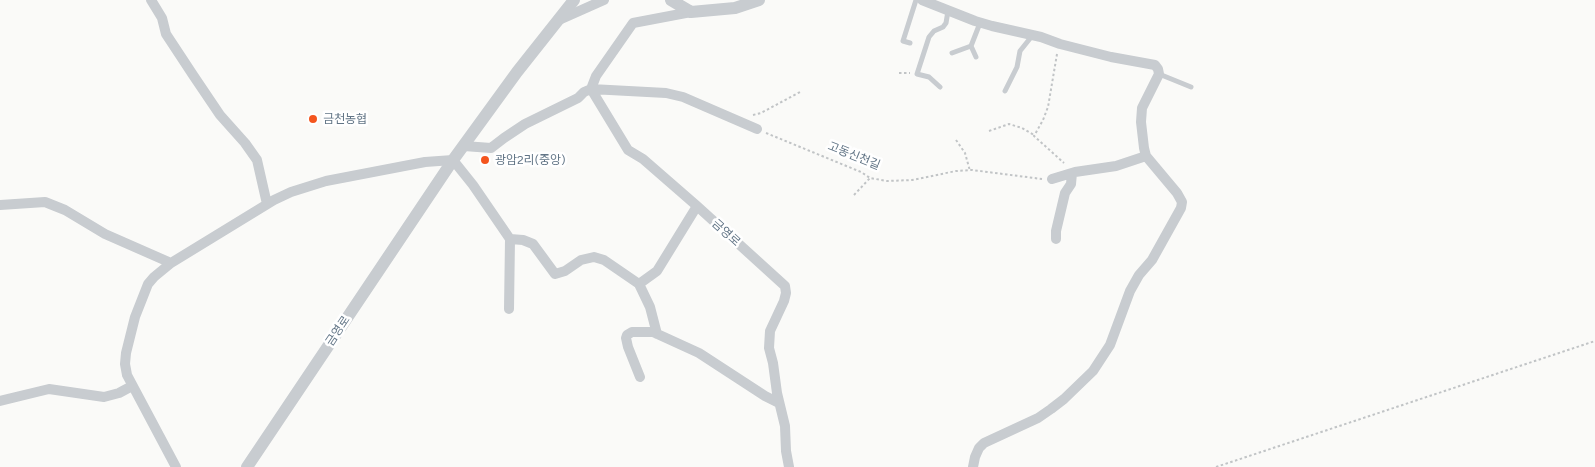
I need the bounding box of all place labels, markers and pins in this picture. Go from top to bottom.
place label: 금천농협 [323,112,367,126]
marker: 금천농협 [307,113,319,125]
place label: 광암2리(중앙) [495,153,565,167]
marker: 광암2리(중앙) [479,154,491,166]

